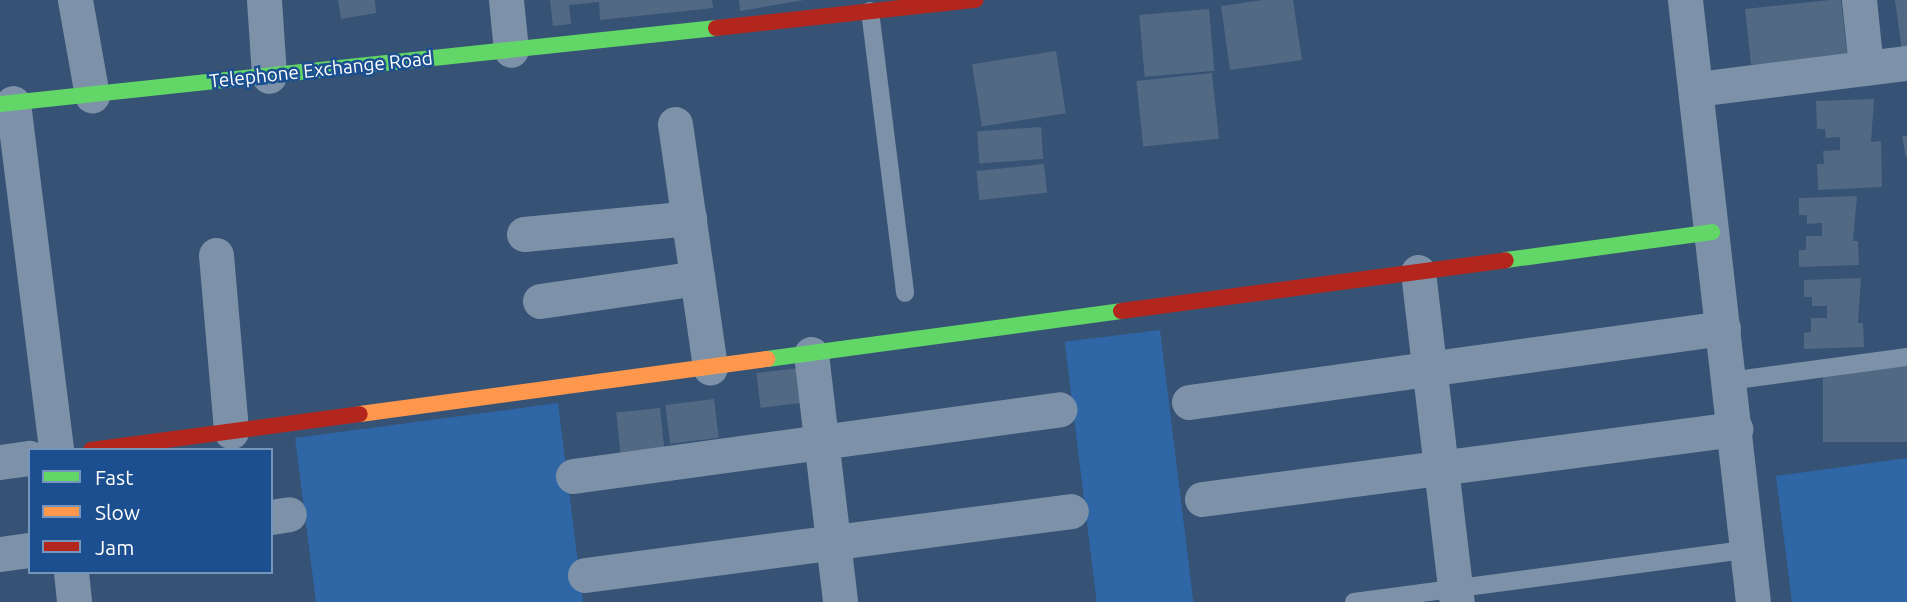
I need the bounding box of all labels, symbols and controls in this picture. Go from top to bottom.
street label: Telephone Exchange Road [208,47,434,93]
legend [28,448,273,574]
text: Fast [95,465,133,489]
text: Slow [95,500,140,524]
text: Jam [95,535,134,559]

